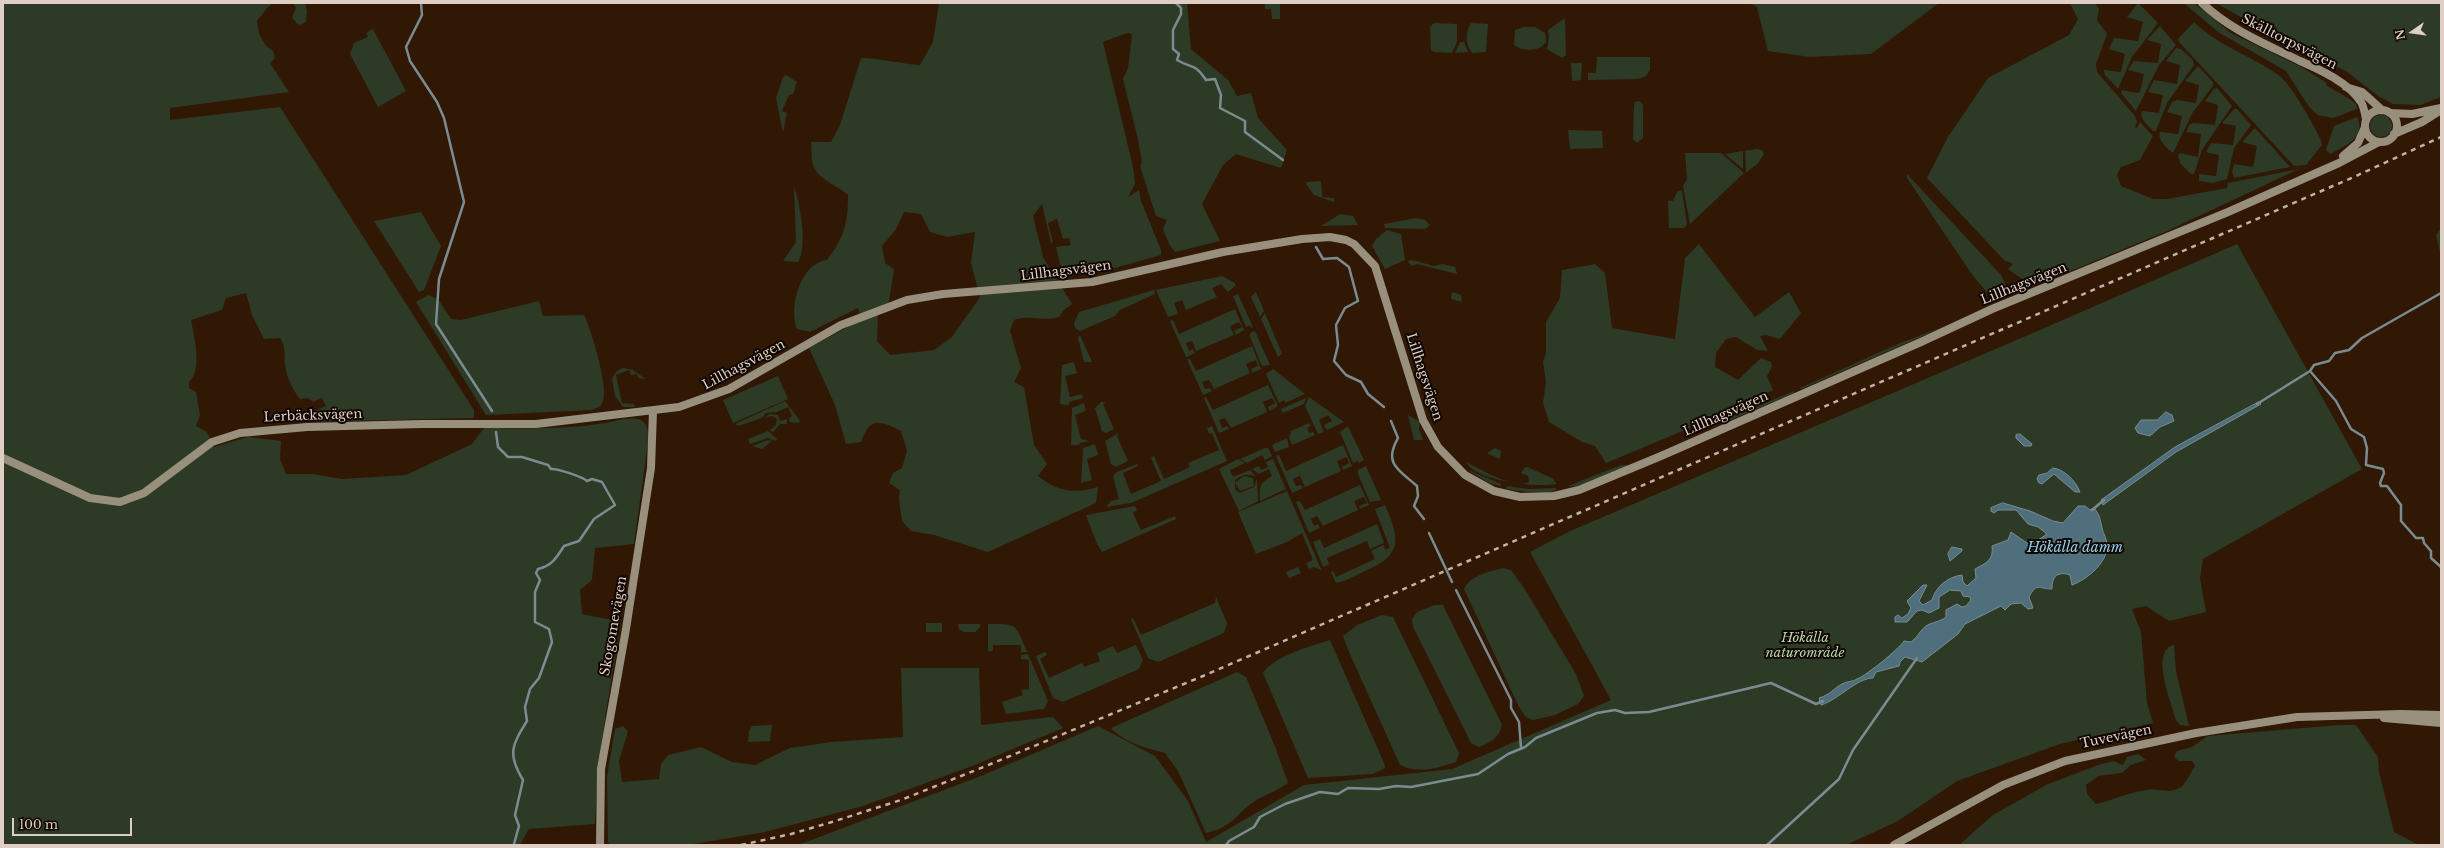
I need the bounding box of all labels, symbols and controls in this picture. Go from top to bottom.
street label: Skälltorpsvägen [2239,11,2339,73]
north arrow [2392,12,2432,52]
text: N [2392,28,2408,41]
street label: Lillhagsvägen [1020,258,1112,284]
street label: Lillhagsvägen [1979,260,2069,308]
street label: Lillhagsvägen [1402,331,1446,423]
street label: Lillhagsvägen [700,337,788,393]
street label: Lillhagsvägen [1681,388,1771,440]
street label: Lerbäcksvägen [263,406,363,426]
water label: Hökälla damm [2027,540,2123,556]
street label: Skogomevägen [598,575,630,677]
park label: Hökälla naturområde [1766,630,1844,661]
street label: Tuvevägen [2079,722,2153,752]
scale bar [14,810,134,836]
text: 100 m [19,817,58,832]

